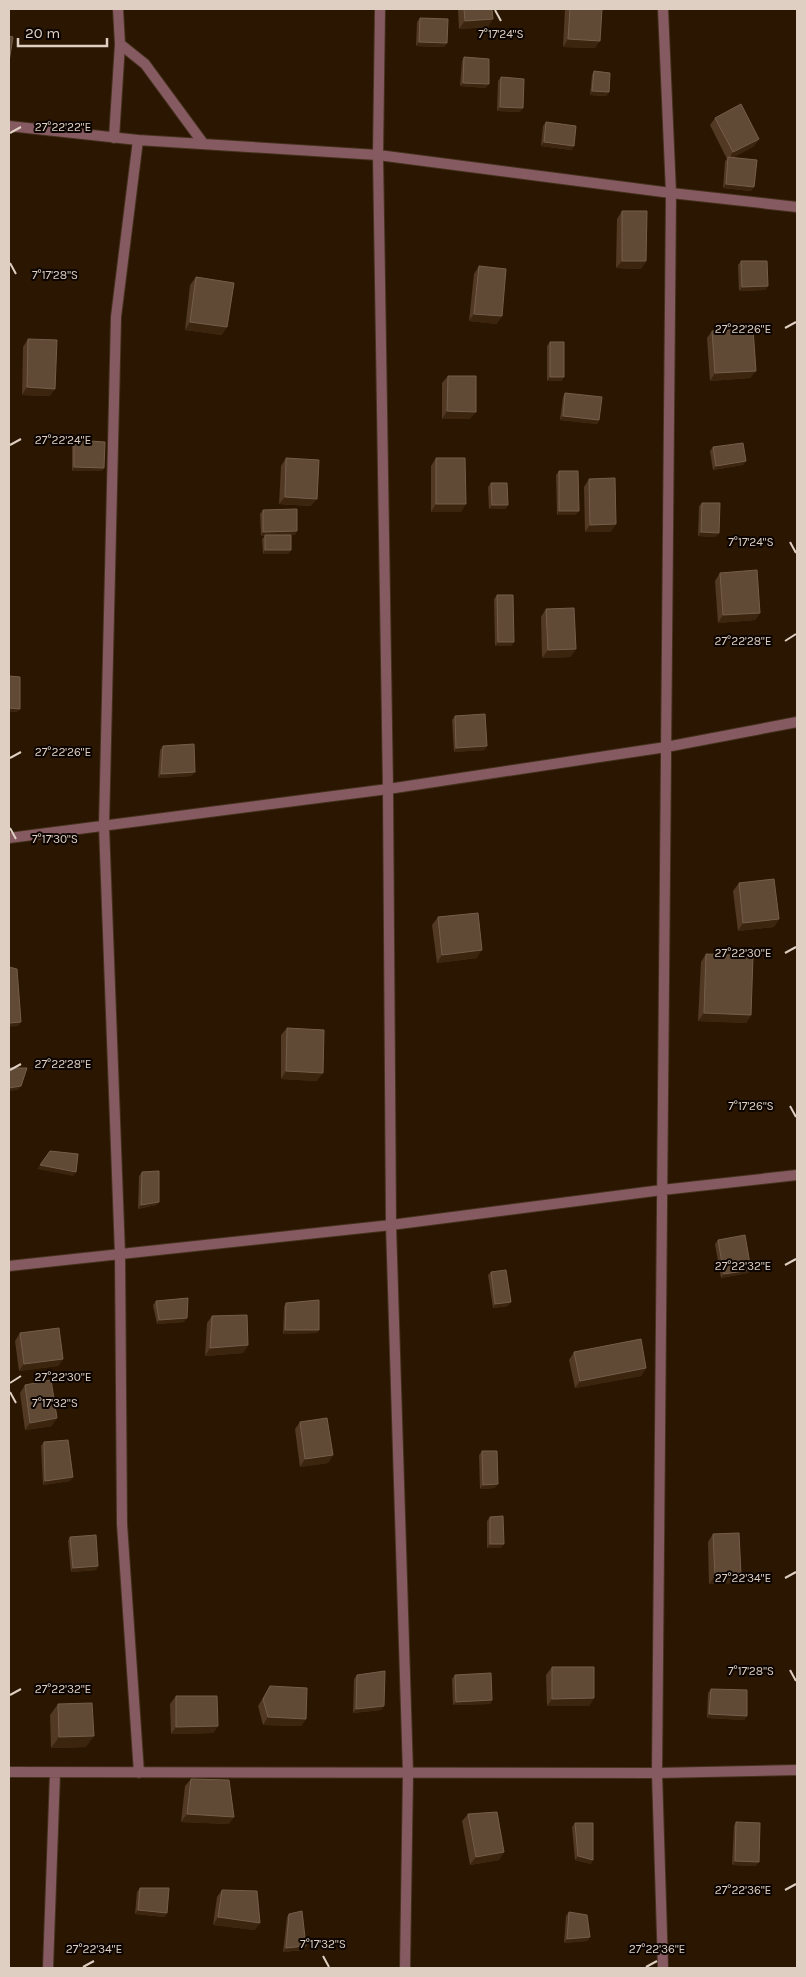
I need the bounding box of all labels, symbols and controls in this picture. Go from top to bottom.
scale bar [18,15,106,47]
text: 20 m [25,24,60,42]
text: 7°17'24"S [478,27,524,41]
text: 27°22'22"E [35,120,91,134]
text: 7°17'28"S [32,268,78,282]
text: 27°22'26"E [715,322,771,336]
text: 27°22'24"E [35,433,91,447]
text: 7°17'24"S [728,535,774,549]
text: 27°22'28"E [715,634,771,648]
text: 27°22'26"E [35,745,91,759]
text: 7°17'30"S [32,832,78,846]
text: 27°22'30"E [715,946,771,960]
text: 27°22'28"E [35,1057,91,1071]
text: 7°17'26"S [728,1099,774,1113]
text: 27°22'32"E [715,1259,771,1273]
text: 27°22'30"E [35,1370,91,1384]
text: 7°17'32"S [32,1396,78,1410]
text: 27°22'34"E [715,1571,771,1585]
text: 7°17'28"S [728,1664,774,1678]
text: 27°22'32"E [35,1682,91,1696]
text: 27°22'36"E [715,1883,771,1897]
text: 7°17'32"S [300,1937,346,1951]
text: 27°22'34"E [66,1942,122,1956]
text: 27°22'36"E [629,1942,685,1956]

